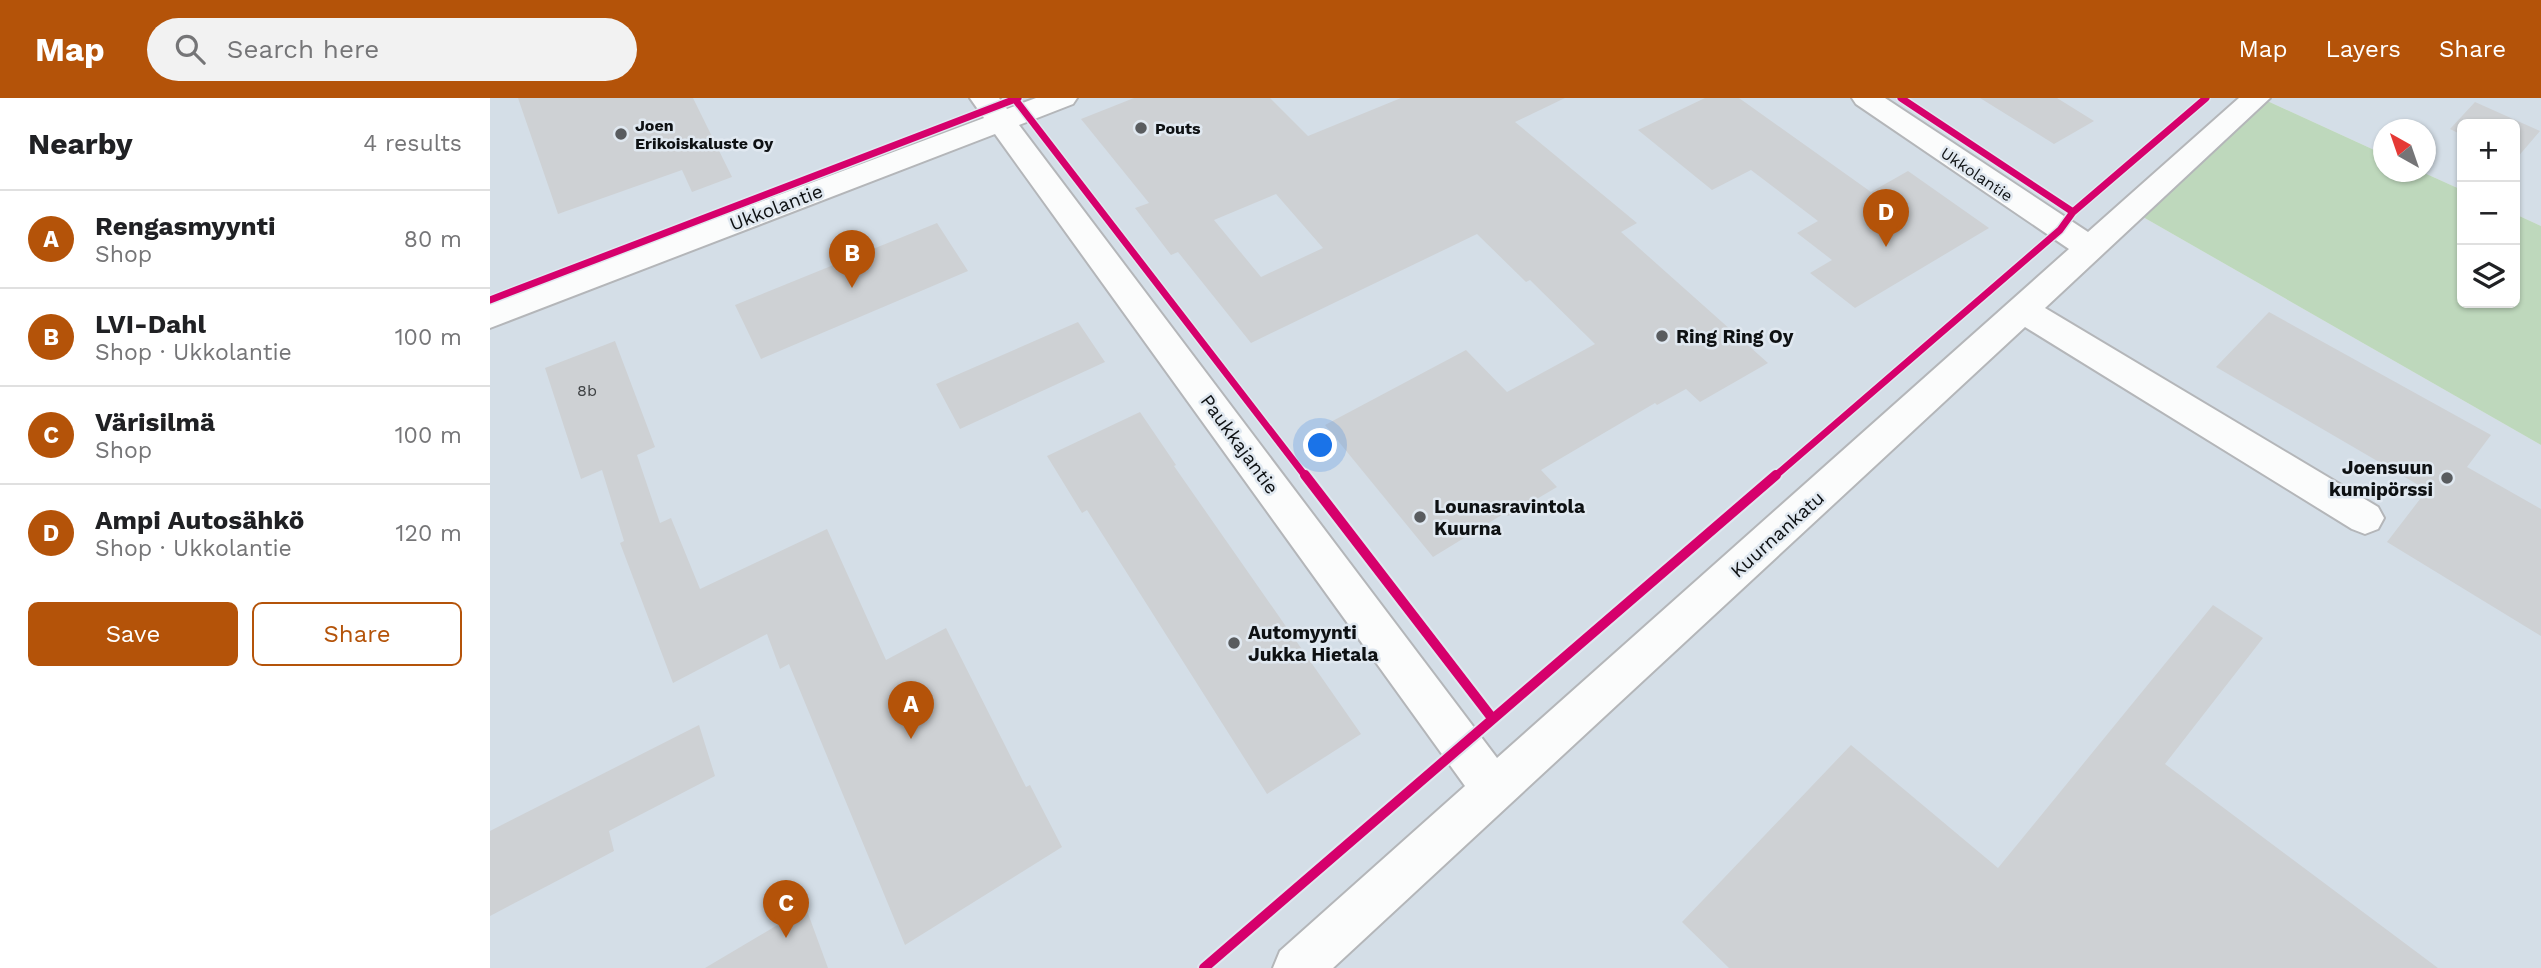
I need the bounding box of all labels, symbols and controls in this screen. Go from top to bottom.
search box [147,18,637,81]
text: Map [35,30,105,69]
icon: search [171,30,209,68]
text: Search here [227,34,379,64]
text: Map [2239,35,2287,63]
text: Layers [2325,35,2401,63]
text: Share [2439,35,2506,63]
place label: Joen Erikoiskaluste Oy [635,116,774,153]
place label: Pouts [1155,119,1201,138]
north arrow [2373,119,2436,182]
map controls [2457,119,2520,308]
button: + [2457,119,2520,182]
marker: Pouts [1133,120,1149,136]
text: Nearby [28,126,133,161]
marker: Joen Erikoiskaluste Oy [613,126,629,142]
text: 4 results [363,130,462,157]
street label: Ukkolantie [1937,143,2016,205]
street label: Ukkolantie [726,179,826,236]
button: − [2457,182,2520,245]
pin: D [1863,189,1909,247]
text: Rengasmyynti [95,211,276,241]
text: A [43,226,59,253]
text: 80 m [404,226,462,253]
pin: B [829,230,875,288]
text: Shop [95,241,152,268]
button: layers [2457,245,2520,308]
text: LVI-Dahl [95,309,206,339]
text: B [43,324,59,351]
text: 100 m [395,324,462,351]
place label: Ring Ring Oy [1676,325,1794,348]
marker: Ring Ring Oy [1654,328,1670,344]
text: Shop · Ukkolantie [95,339,292,366]
house number: 8b [577,381,597,400]
street label: Paukkajantie [1196,390,1283,499]
text: Värisilmä [95,407,215,437]
text: C [43,422,59,449]
text: 100 m [395,422,462,449]
your location [1303,428,1337,462]
text: Shop [95,437,152,464]
place label: Joensuun kumipörssi [2329,456,2433,501]
marker: Joensuun kumipörssi [2439,470,2455,486]
street label: Kuurnankatu [1726,486,1829,582]
place label: Lounasravintola Kuurna [1434,495,1585,540]
text: Ampi Autosähkö [95,505,304,535]
marker: Lounasravintola Kuurna [1412,509,1428,525]
text: D [43,520,59,547]
text: 120 m [396,520,462,547]
text: Shop · Ukkolantie [95,535,292,562]
button: Save [28,602,238,666]
button: Share [252,602,462,666]
place label: Automyynti Jukka Hietala [1248,621,1379,666]
marker: Automyynti Jukka Hietala [1226,635,1242,651]
pin: A [888,681,934,739]
pin: C [763,880,809,938]

